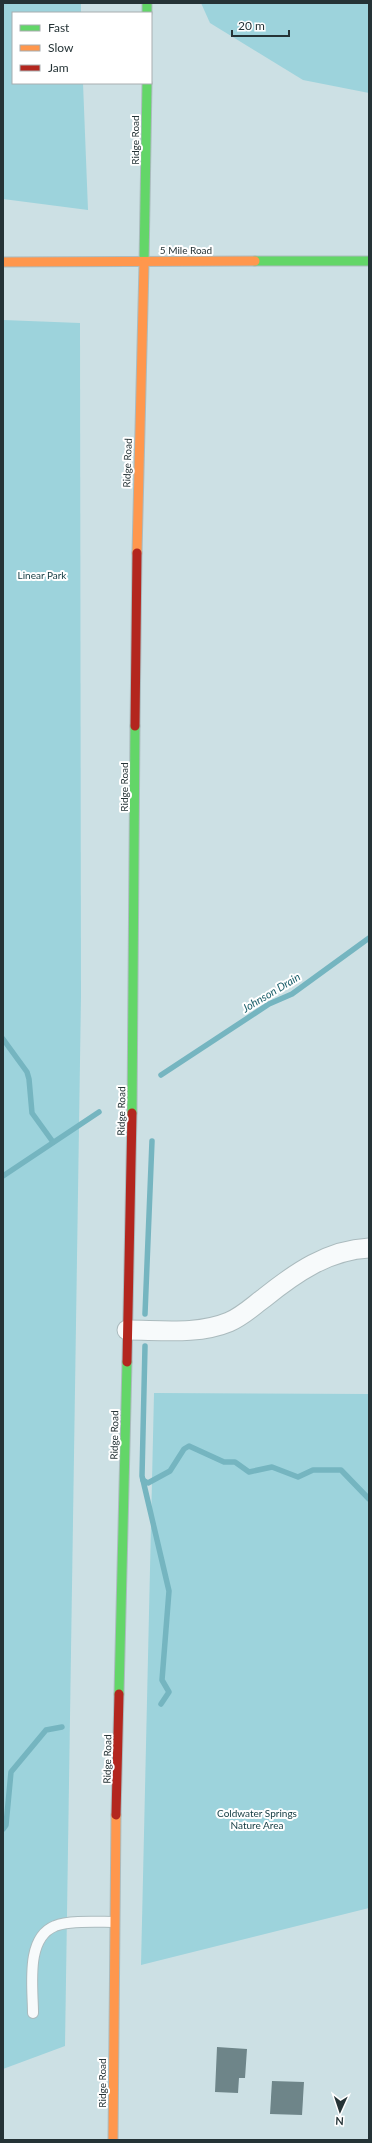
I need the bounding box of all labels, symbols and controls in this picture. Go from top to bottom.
legend [12,12,152,84]
scale bar [232,12,289,38]
text: 20 m [238,18,265,33]
text: Fast [48,20,70,35]
text: Slow [48,40,74,55]
text: Jam [48,60,69,75]
street label: Ridge Road [129,115,141,165]
street label: 5 Mile Road [160,244,212,256]
street label: Ridge Road [120,438,134,488]
park label: Linear Park [18,569,67,581]
street label: Ridge Road [118,762,130,812]
water label: Johnson Drain [239,970,302,1015]
street label: Ridge Road [115,1086,127,1136]
street label: Ridge Road [108,1410,120,1460]
street label: Ridge Road [101,1734,113,1784]
park label: Coldwater Springs Nature Area [217,1807,297,1831]
street label: Ridge Road [96,2058,108,2108]
north arrow [320,2091,360,2131]
text: N [335,2115,344,2128]

